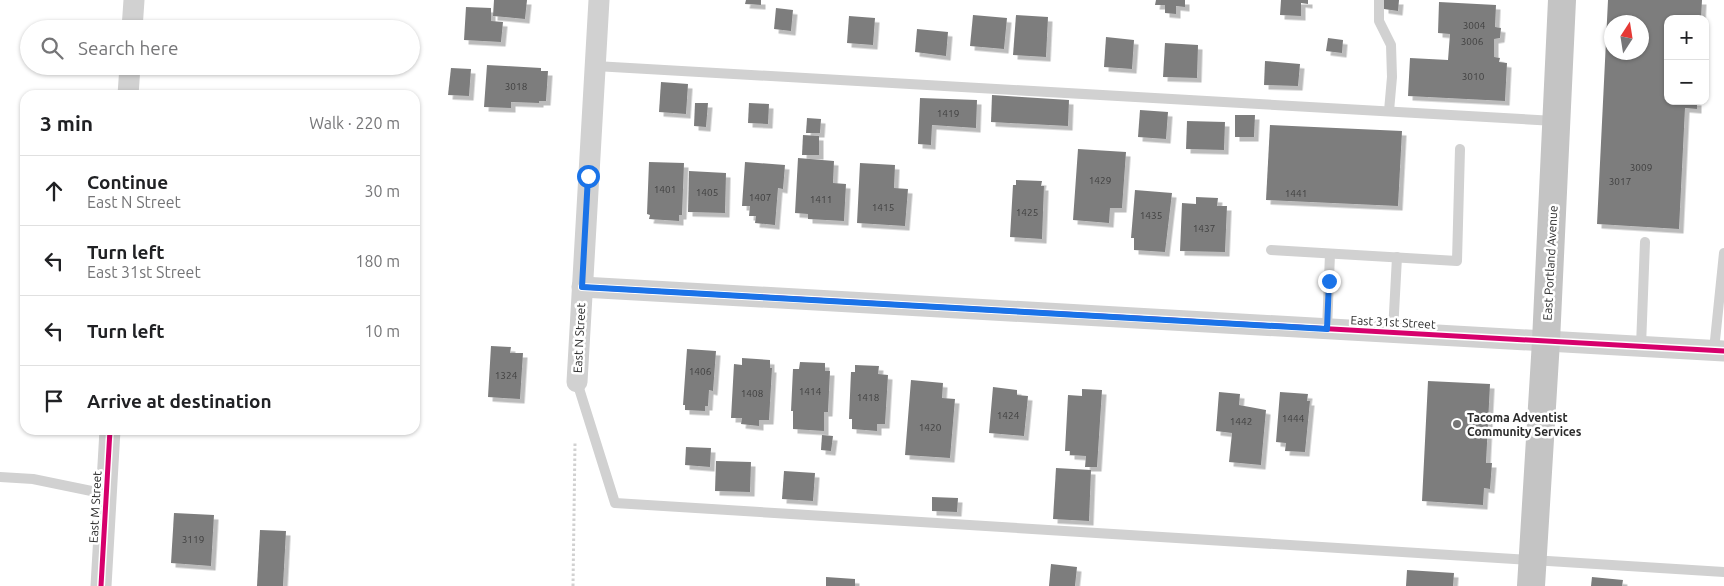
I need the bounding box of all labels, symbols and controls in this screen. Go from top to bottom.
north arrow [1604,15,1649,60]
map controls [1664,15,1709,105]
button: + [1664,15,1709,60]
search box [20,20,420,75]
house number: 3004 [1463,20,1486,31]
icon: search [38,34,66,62]
house number: 3006 [1461,36,1484,47]
text: Search here [78,37,178,59]
button: − [1664,60,1709,105]
house number: 3010 [1462,71,1485,82]
house number: 3018 [505,81,528,92]
house number: 1419 [937,108,959,119]
text: 3 min [40,111,93,135]
text: Walk · 220 m [309,114,400,132]
house number: 3009 [1630,162,1652,173]
route start [577,165,600,188]
text: Continue [87,171,168,193]
house number: 1429 [1089,175,1111,186]
house number: 3017 [1609,176,1631,187]
icon: ahead [40,177,68,205]
text: 30 m [364,182,400,200]
house number: 1401 [654,184,676,195]
house number: 1405 [696,187,718,198]
house number: 1441 [1285,188,1307,199]
house number: 1407 [749,192,771,203]
text: East N Street [87,193,181,211]
house number: 1411 [810,194,832,205]
house number: 1415 [872,202,894,213]
street label: East Portland Avenue [1540,205,1560,321]
house number: 1425 [1016,207,1038,218]
house number: 1435 [1140,210,1162,221]
house number: 1437 [1193,223,1215,234]
text: Turn left [87,241,165,263]
icon: left [40,247,68,275]
text: 180 m [355,252,400,270]
text: East 31st Street [87,263,201,281]
route end [1318,270,1341,293]
street label: East N Street [571,302,587,373]
street label: East 31st Street [1350,313,1436,331]
icon: left [40,317,68,345]
text: Turn left [87,320,165,342]
text: 10 m [364,322,400,340]
house number: 1406 [689,366,712,377]
house number: 1324 [495,370,518,381]
house number: 1414 [799,386,822,397]
icon: arrive [40,387,68,415]
house number: 1408 [741,388,764,399]
text: Arrive at destination [87,390,272,412]
house number: 1418 [857,392,880,403]
house number: 1424 [997,410,1020,421]
place label: Tacoma Adventist Community Services [1467,411,1582,438]
house number: 1444 [1282,413,1305,424]
house number: 1442 [1230,416,1252,427]
marker: Tacoma Adventist Community Services [1451,418,1463,430]
house number: 1420 [919,422,942,433]
street label: East M Street [87,470,103,543]
house number: 3119 [182,534,204,545]

